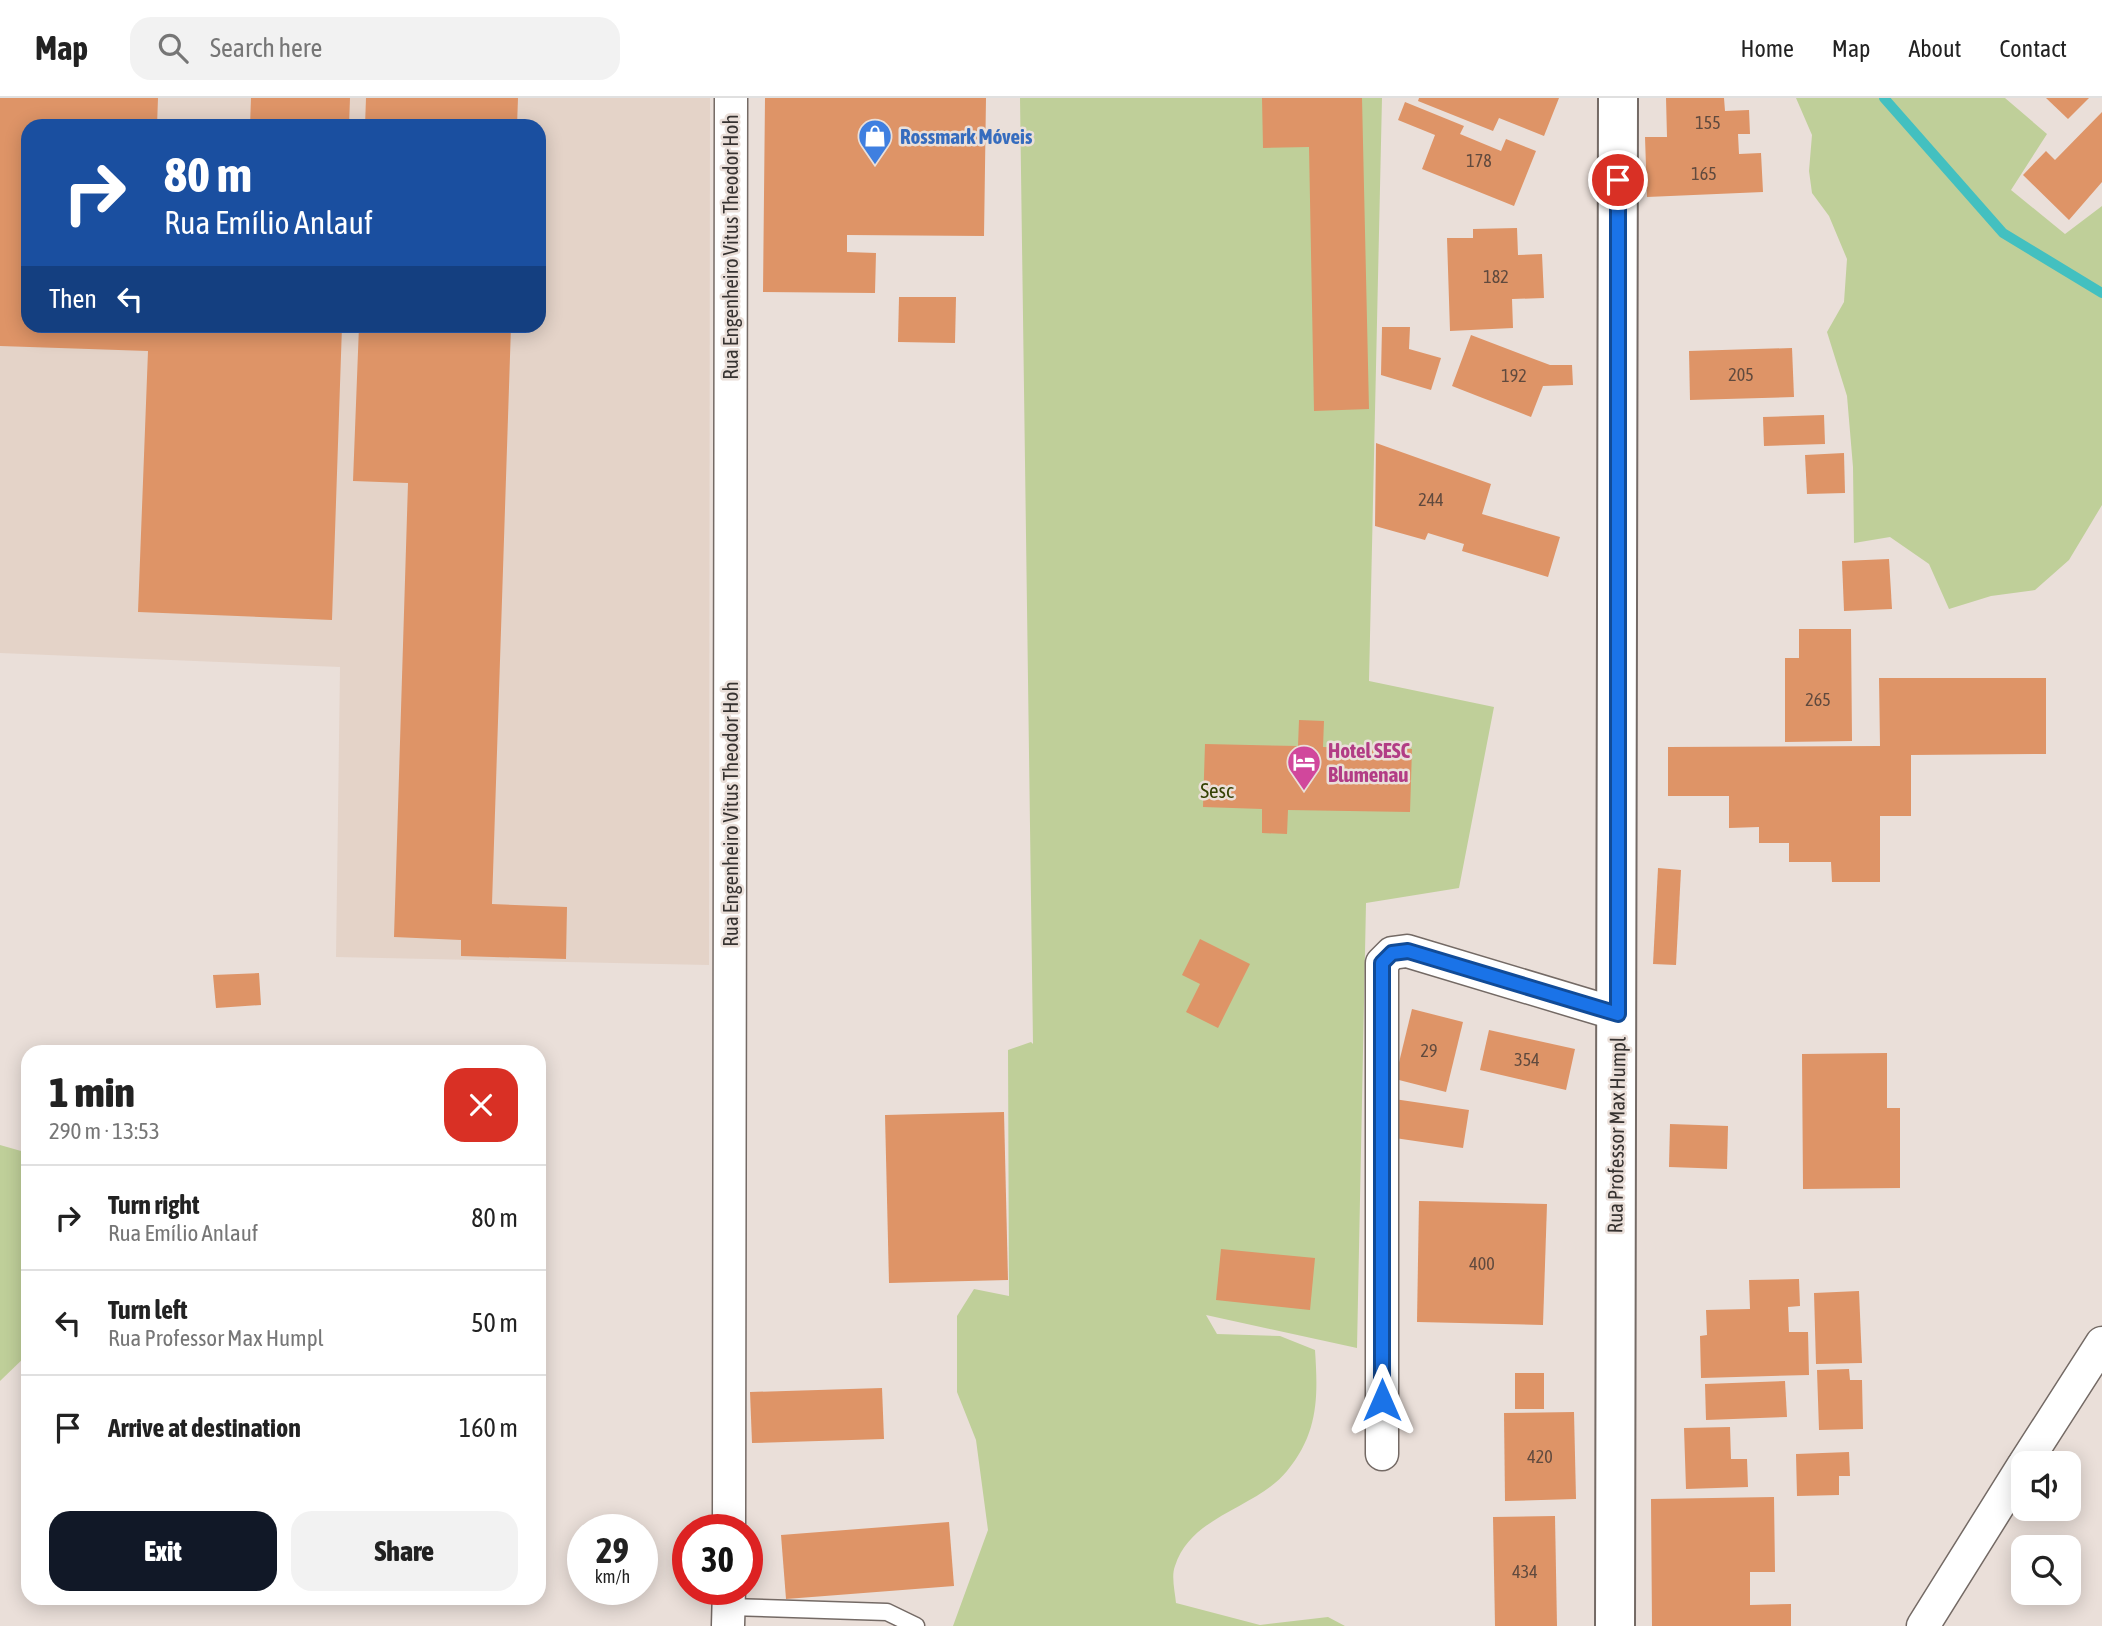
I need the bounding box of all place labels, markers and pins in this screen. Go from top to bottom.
shop icon: Rossmark Móveis [856,117,894,166]
place label: Rossmark Móveis [900,124,1033,148]
pin [1588,150,1648,210]
place label: Hotel SESC Blumenau [1328,738,1410,786]
hotel icon: Hotel SESC Blumenau [1285,743,1323,792]

